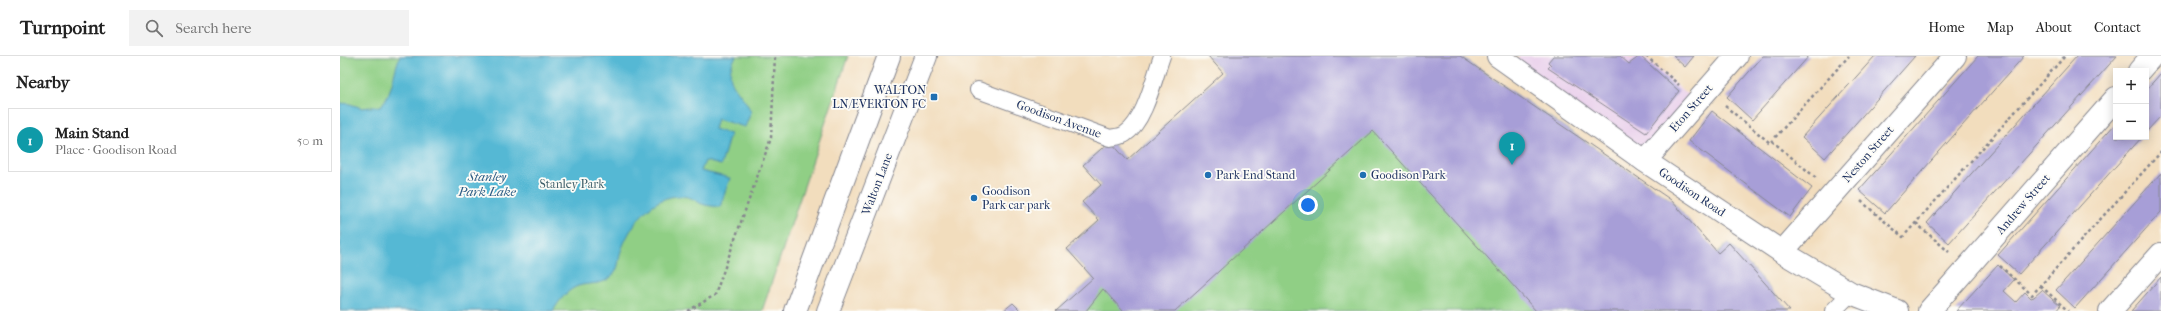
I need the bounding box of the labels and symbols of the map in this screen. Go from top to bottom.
street label: Eton Street [1666,81,1716,135]
place label: WALTON LN/EVERTON FC [832,83,926,111]
marker: WALTON LN/EVERTON FC [929,92,939,102]
street label: Goodison Avenue [1015,97,1103,141]
street label: Neston Street [1840,122,1897,185]
pin: 1 [1499,132,1525,165]
street label: Walton Lane [858,151,895,218]
street label: Goodison Road [1656,165,1728,220]
place label: Park End Stand [1216,168,1296,182]
place label: Goodison Park [1371,168,1446,182]
water label: Stanley Park Lake [457,169,517,199]
marker: Park End Stand [1203,170,1213,180]
marker: Goodison Park [1358,170,1368,180]
street label: Andrew Street [1992,170,2053,238]
park label: Stanley Park [540,177,605,191]
place label: Goodison Park car park [982,184,1051,212]
marker: Goodison Park car park [969,193,979,203]
your location [1298,195,1318,215]

